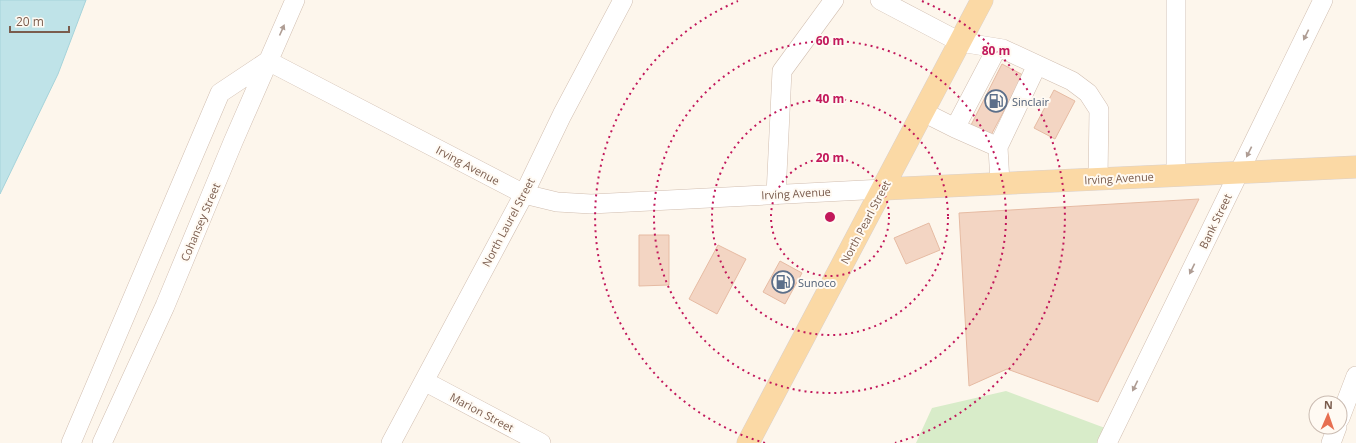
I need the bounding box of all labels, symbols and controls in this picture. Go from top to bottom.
scale bar [10,8,69,34]
text: 20 m [16,13,44,30]
one-way arrow [279,25,285,36]
one-way arrow [1303,29,1309,41]
text: 60 m [816,32,844,49]
text: 80 m [982,42,1010,59]
fuel station icon: Sinclair [983,88,1009,114]
text: 40 m [816,90,844,107]
place label: Sinclair [1012,94,1049,109]
street label: Irving Avenue [434,142,502,188]
one-way arrow [1245,146,1252,158]
text: 20 m [816,149,844,166]
street label: Irving Avenue [1084,169,1154,187]
street label: North Laurel Street [478,175,538,269]
street label: North Pearl Street [837,177,893,266]
street label: Cohansey Street [177,180,223,263]
street label: Irving Avenue [761,184,831,202]
street label: Bank Street [1195,191,1235,251]
centre of rings [823,210,837,224]
one-way arrow [1189,263,1195,274]
fuel station icon: Sunoco [770,269,796,295]
place label: Sunoco [798,275,836,290]
one-way arrow [1132,380,1138,391]
street label: Marion Street [447,389,517,435]
north arrow [1308,395,1348,435]
text: N [1324,397,1333,412]

